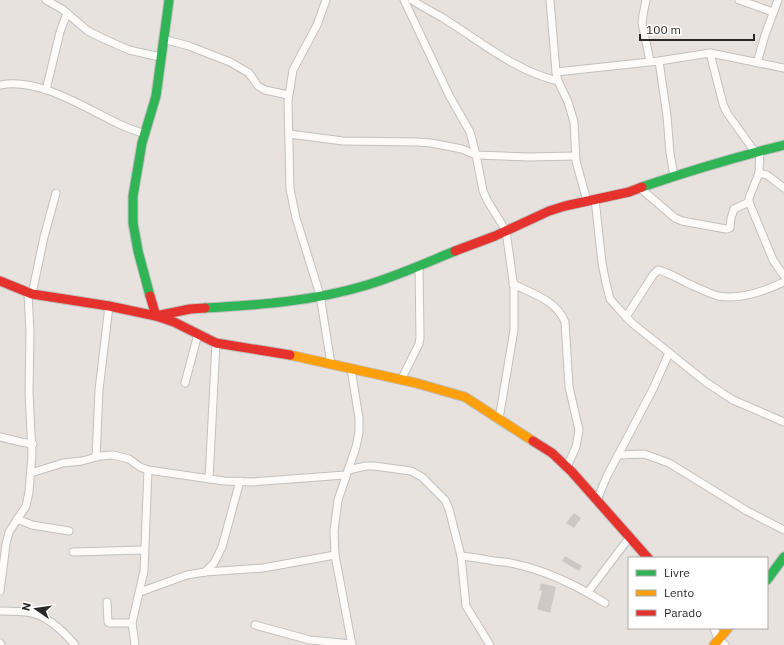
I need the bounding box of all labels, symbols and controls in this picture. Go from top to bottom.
scale bar [640,16,754,42]
text: 100 m [646,22,681,37]
legend [628,557,768,629]
text: Livre [664,565,690,580]
text: Lento [664,585,694,600]
north arrow [16,589,56,629]
text: N [19,601,34,612]
text: Parado [664,605,702,620]

